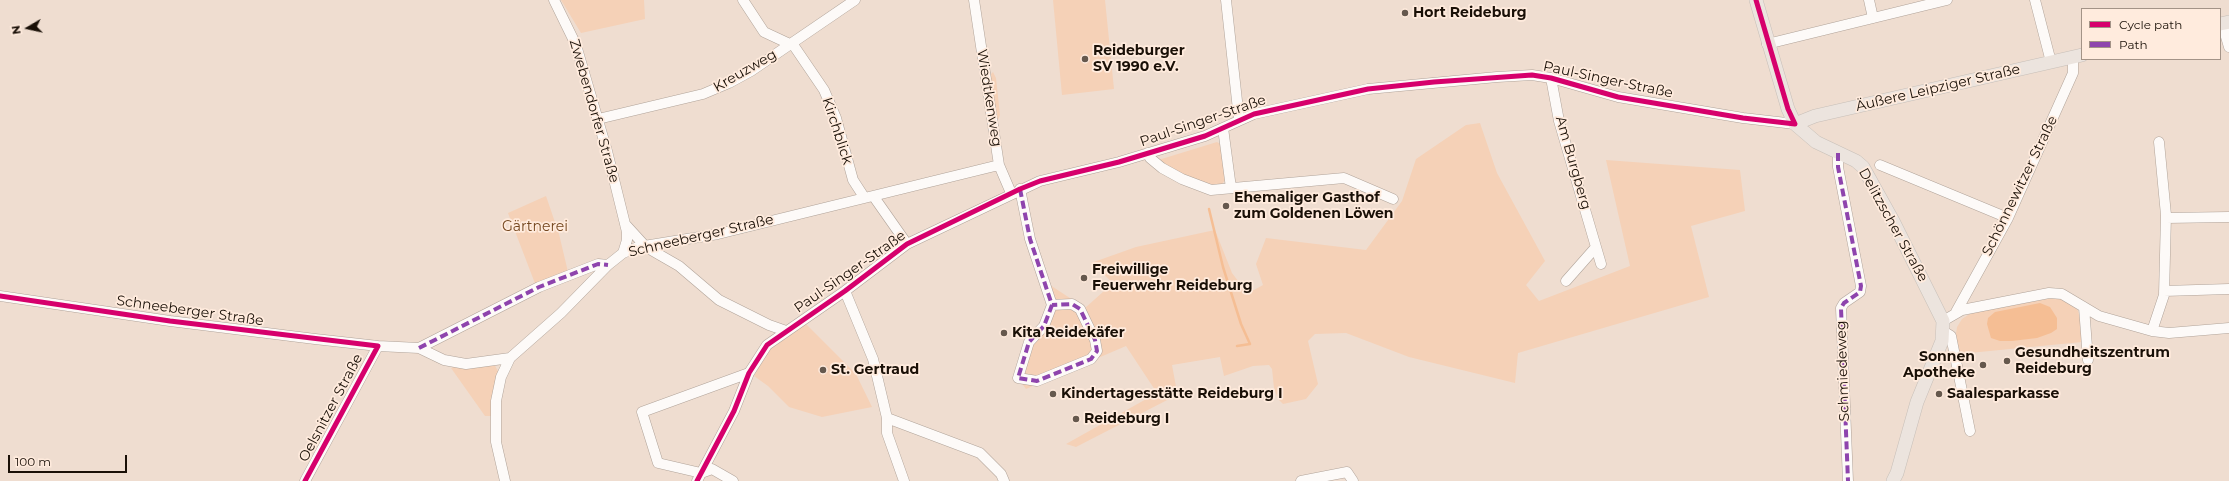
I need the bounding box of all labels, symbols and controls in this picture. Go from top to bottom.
place label: Hort Reideburg [1413,5,1527,21]
north arrow [8,8,48,48]
marker: Hort Reideburg [1400,8,1410,18]
legend [2081,8,2221,60]
text: Cycle path [2119,17,2182,32]
text: N [9,24,24,35]
street label: Zwebendorfer Straße [565,37,623,185]
text: Path [2119,37,2148,52]
place label: Reideburger SV 1990 e.V. [1093,43,1185,76]
street label: Kreuzweg [710,46,780,96]
street label: Wiedtkenweg [973,48,1005,148]
marker: Reideburger SV 1990 e.V. [1080,54,1090,64]
street label: Paul-Singer-Straße [1542,58,1674,102]
street label: Äußere Leipziger Straße [1854,61,2022,115]
street label: Paul-Singer-Straße [1138,92,1268,150]
street label: Kirchblick [818,95,856,167]
street label: Schönnewitzer Straße [1979,113,2061,259]
street label: Am Burgberg [1552,114,1594,212]
street label: Delitzscher Straße [1855,165,1931,285]
place label: Ehemaliger Gasthof zum Goldenen Löwen [1234,190,1394,222]
marker: Ehemaliger Gasthof zum Goldenen Löwen [1221,201,1231,211]
street label: Schneeberger Straße [627,211,775,261]
park label: Gärtnerei [502,219,568,235]
street label: Paul-Singer-Straße [791,227,909,317]
place label: Freiwillige Feuerwehr Reideburg [1092,262,1253,294]
marker: Freiwillige Feuerwehr Reideburg [1079,273,1089,283]
street label: Schneeberger Straße [115,292,265,330]
street label: Schmiedeweg [1833,320,1853,422]
place label: Kita Reidekäfer [1012,325,1125,341]
marker: Kita Reidekäfer [999,328,1009,338]
place label: Gesundheitszentrum Reideburg [2015,345,2170,378]
place label: Sonnen Apotheke [1903,349,1975,382]
street label: Oelsnitzer Straße [295,351,367,465]
marker: Gesundheitszentrum Reideburg [2002,356,2012,366]
marker: Sonnen Apotheke [1978,360,1988,370]
place label: St. Gertraud [831,362,919,378]
marker: St. Gertraud [818,365,828,375]
place label: Kindertagesstätte Reideburg I [1061,386,1283,402]
place label: Saalesparkasse [1947,386,2059,402]
marker: Kindertagesstätte Reideburg I [1048,389,1058,399]
marker: Saalesparkasse [1934,389,1944,399]
place label: Reideburg I [1084,411,1169,427]
marker: Reideburg I [1071,414,1081,424]
scale bar [10,447,129,473]
text: 100 m [15,454,51,469]

